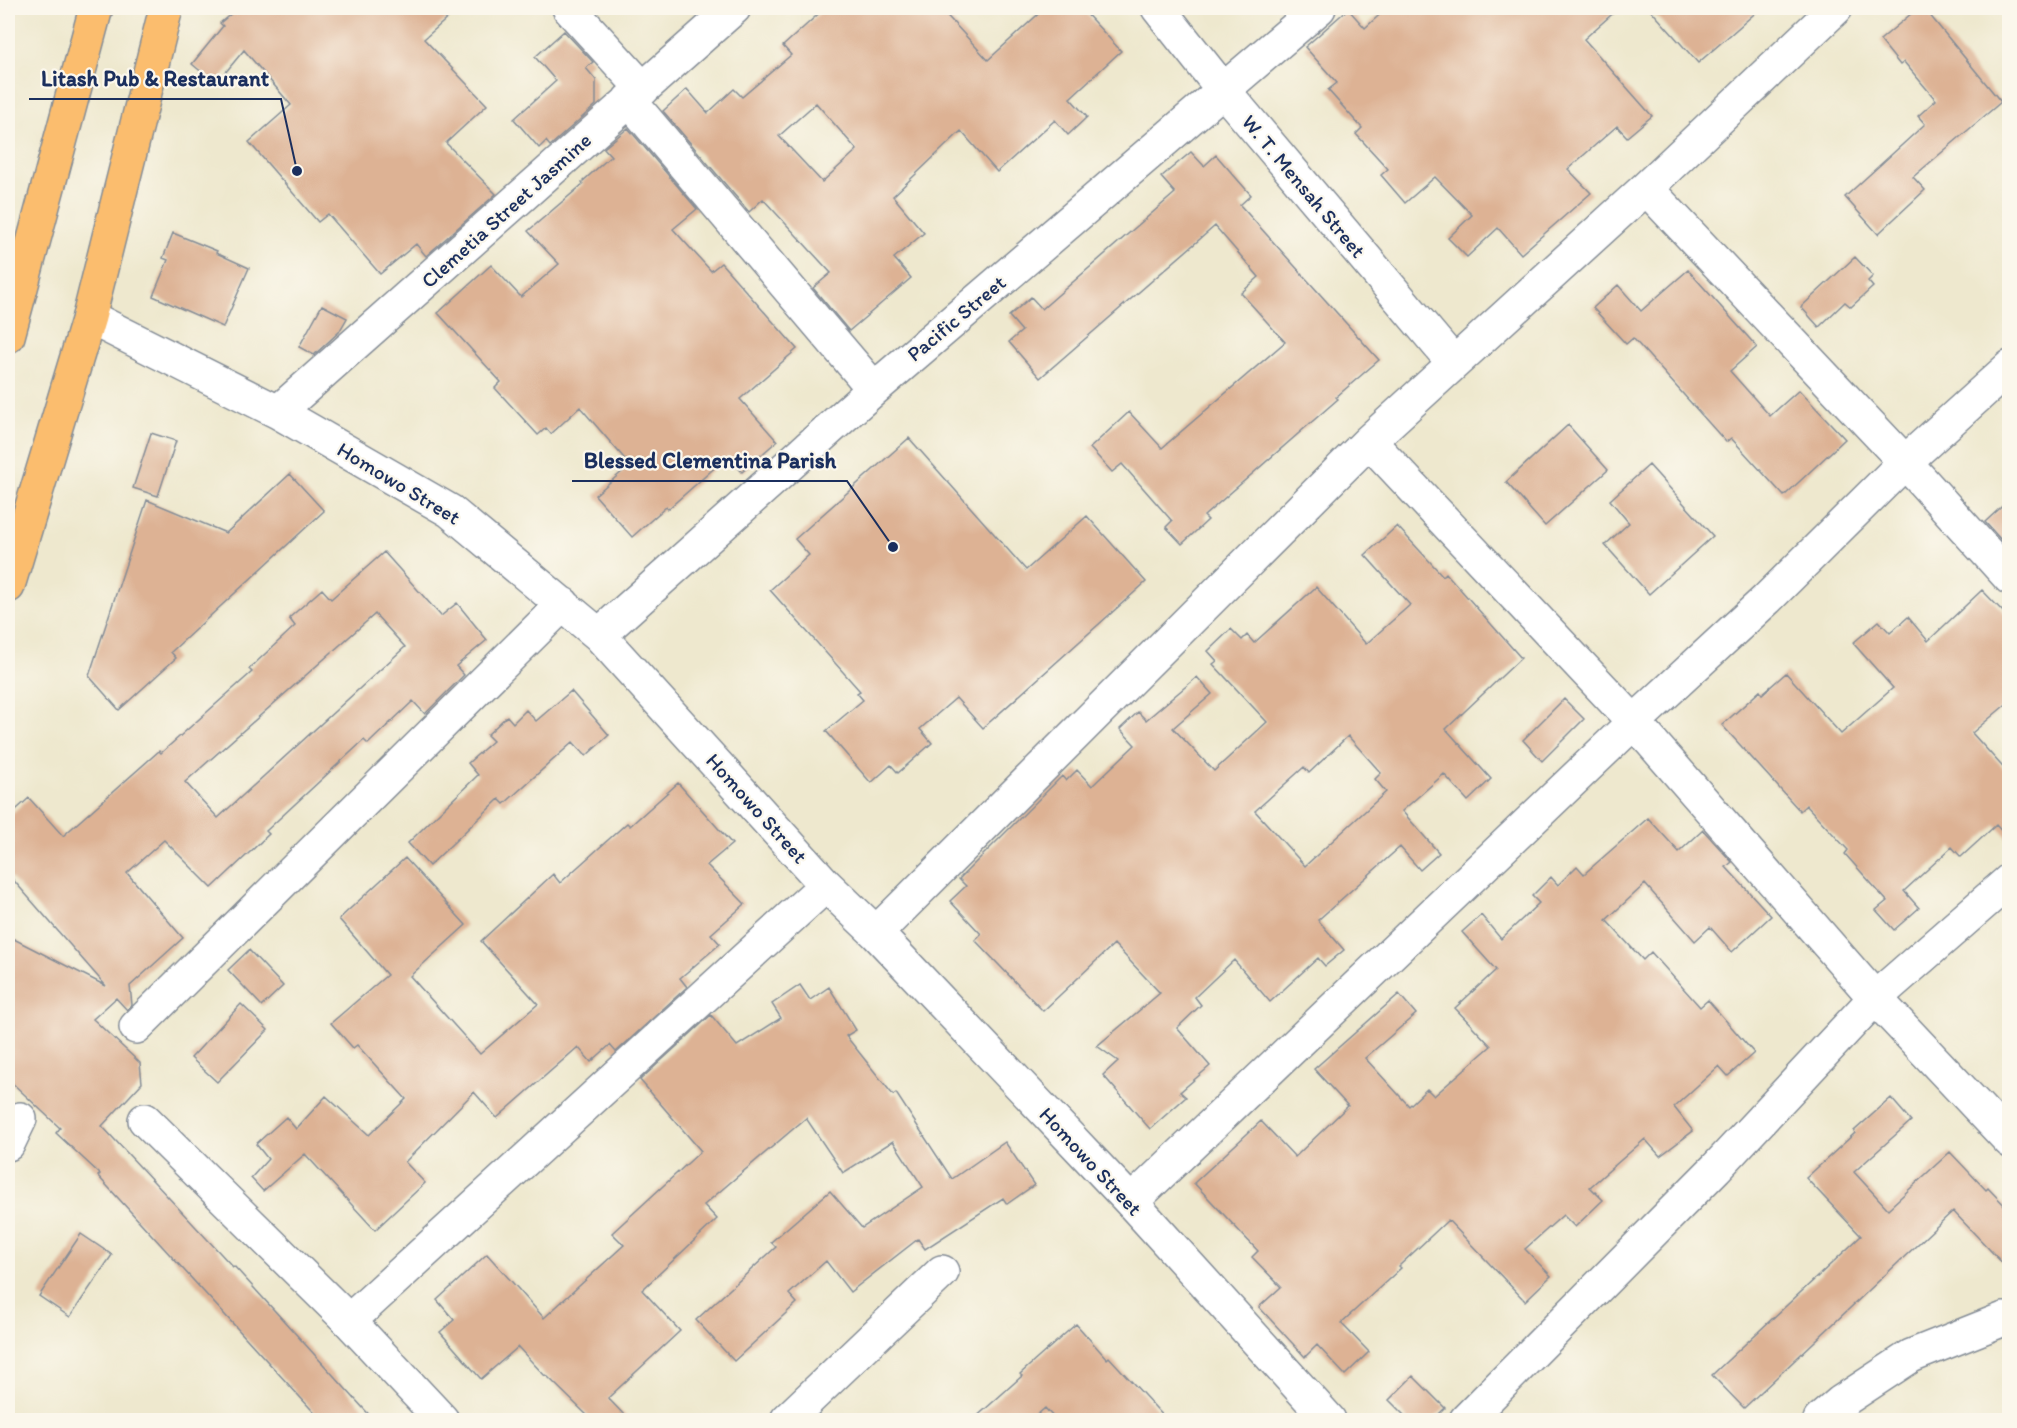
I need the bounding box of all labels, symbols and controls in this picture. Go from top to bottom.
callout: Litash Pub & Restaurant [29,59,281,99]
text: Litash Pub & Restaurant [41,65,270,92]
street label: W. T. Mensah Street [1237,109,1371,263]
street label: Clemetia Street Jasmine [416,127,596,293]
street label: Pacific Street [902,269,1010,366]
street label: Homowo Street [333,436,465,530]
callout: Blessed Clementina Parish [572,441,847,481]
text: Blessed Clementina Parish [584,447,837,474]
street label: Homowo Street [701,748,813,868]
street label: Homowo Street [1034,1102,1148,1221]

